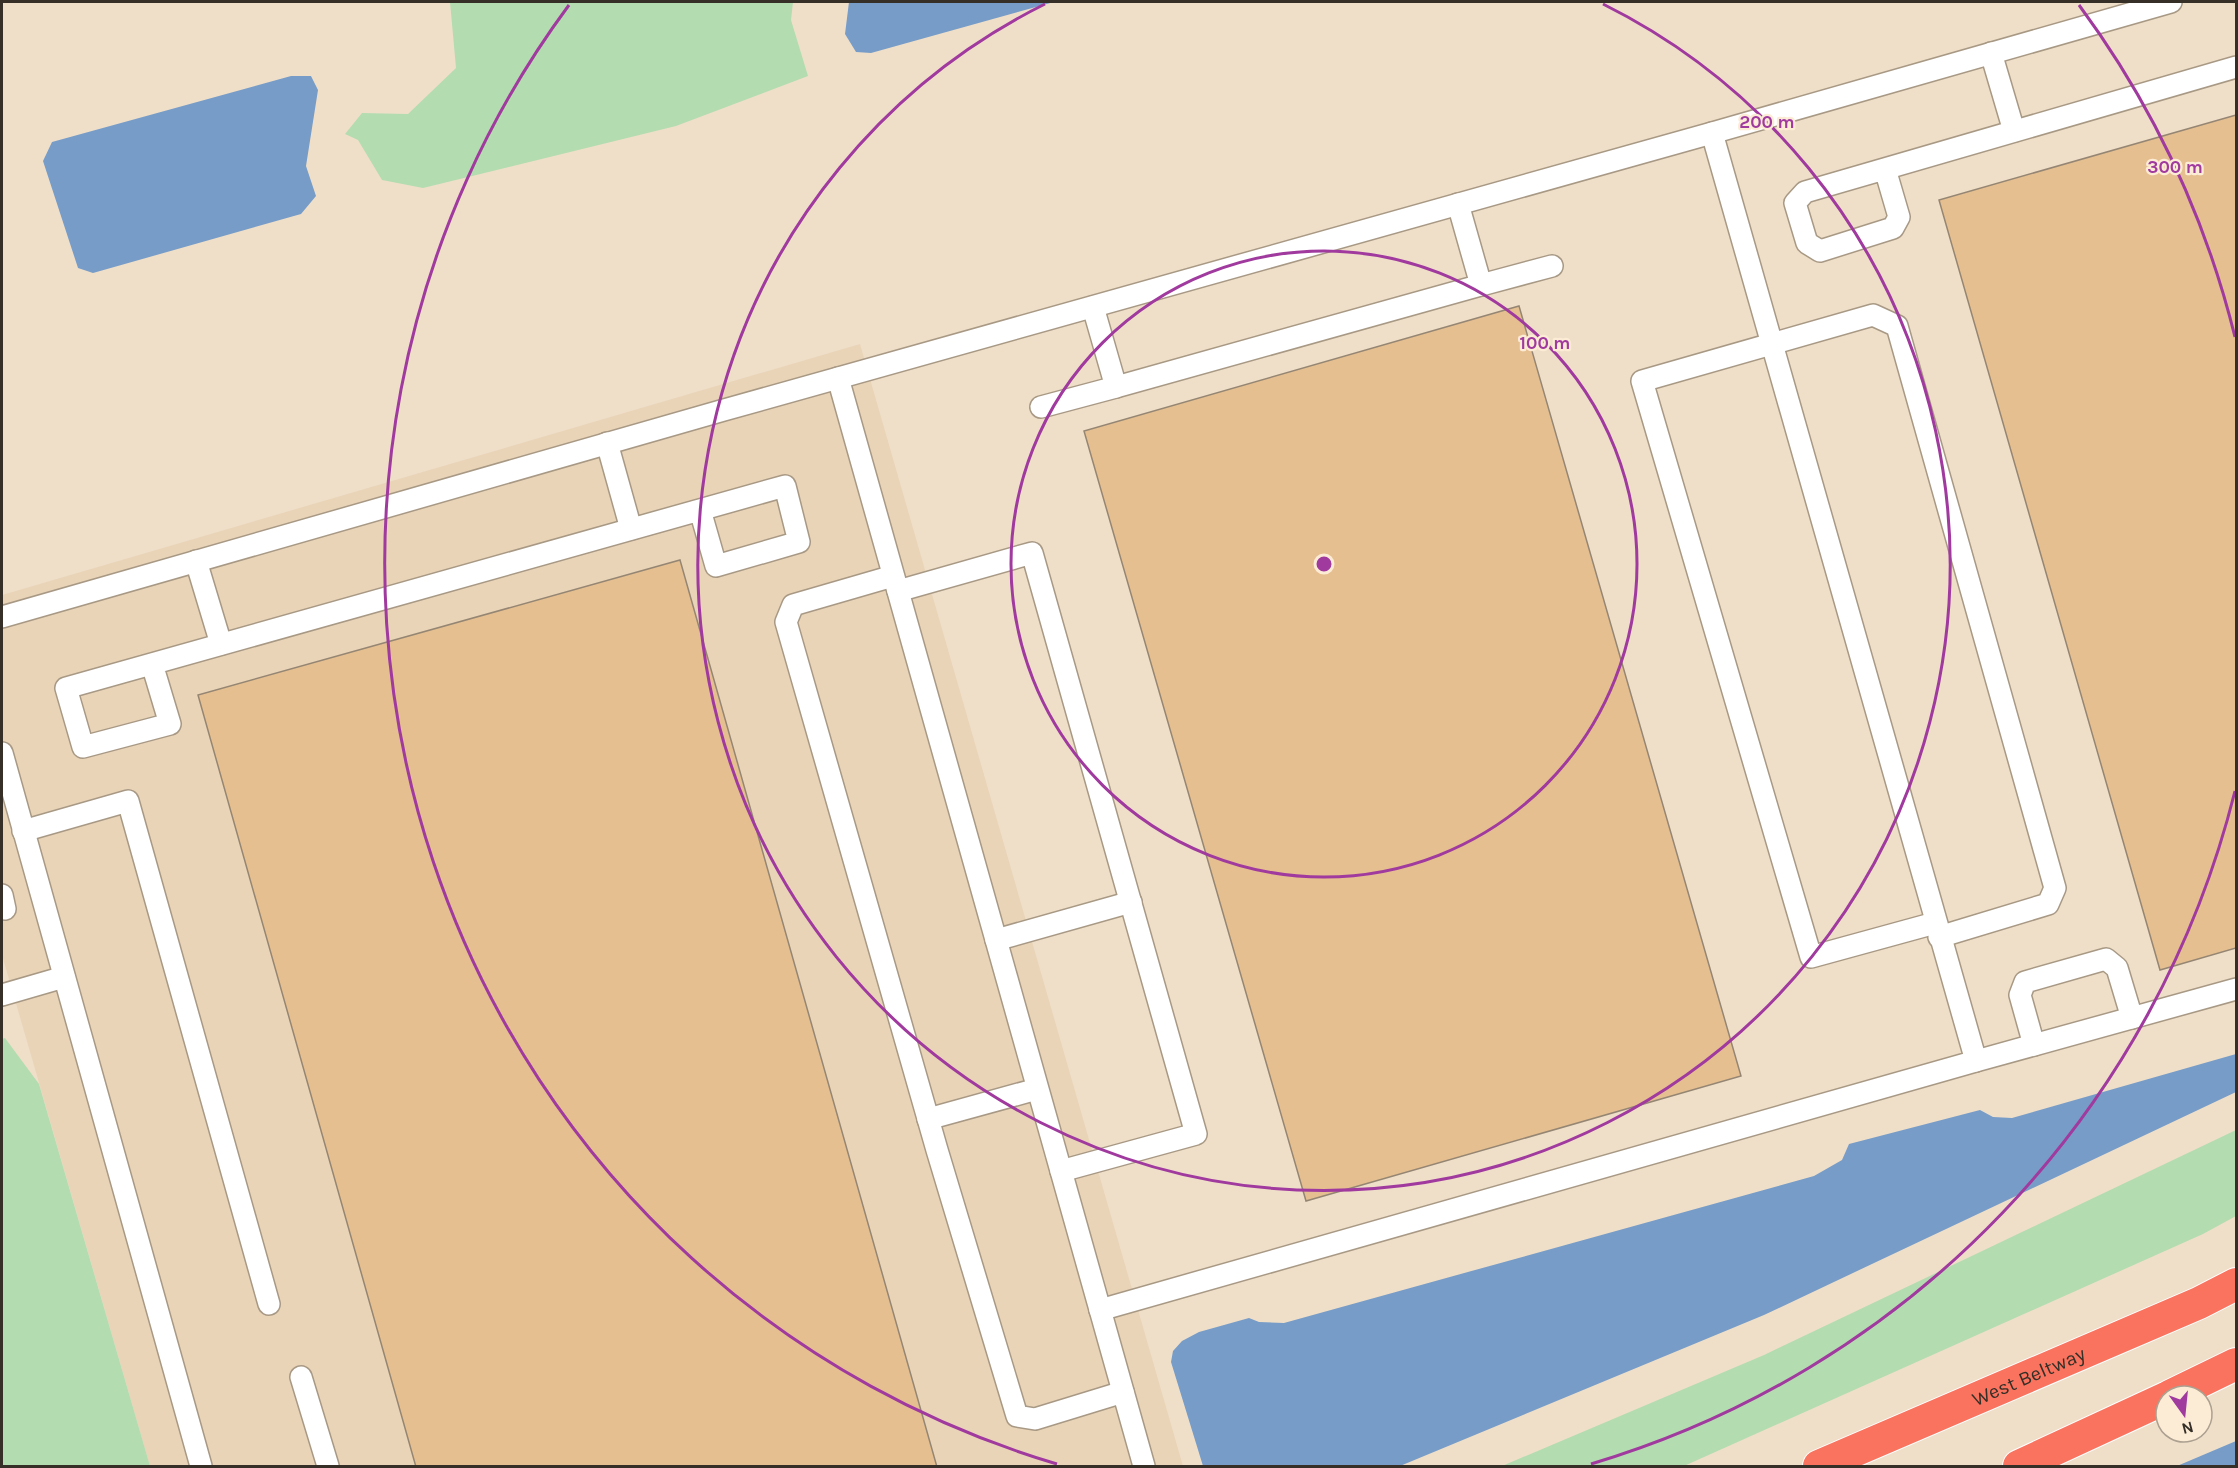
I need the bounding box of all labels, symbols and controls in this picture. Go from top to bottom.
text: 200 m [1739,111,1795,133]
text: 300 m [2147,156,2203,178]
text: 100 m [1520,332,1570,354]
centre of rings [1314,554,1334,574]
street label: West Beltway [1969,1342,2089,1411]
north arrow [2154,1384,2214,1444]
text: N [2180,1417,2196,1439]

